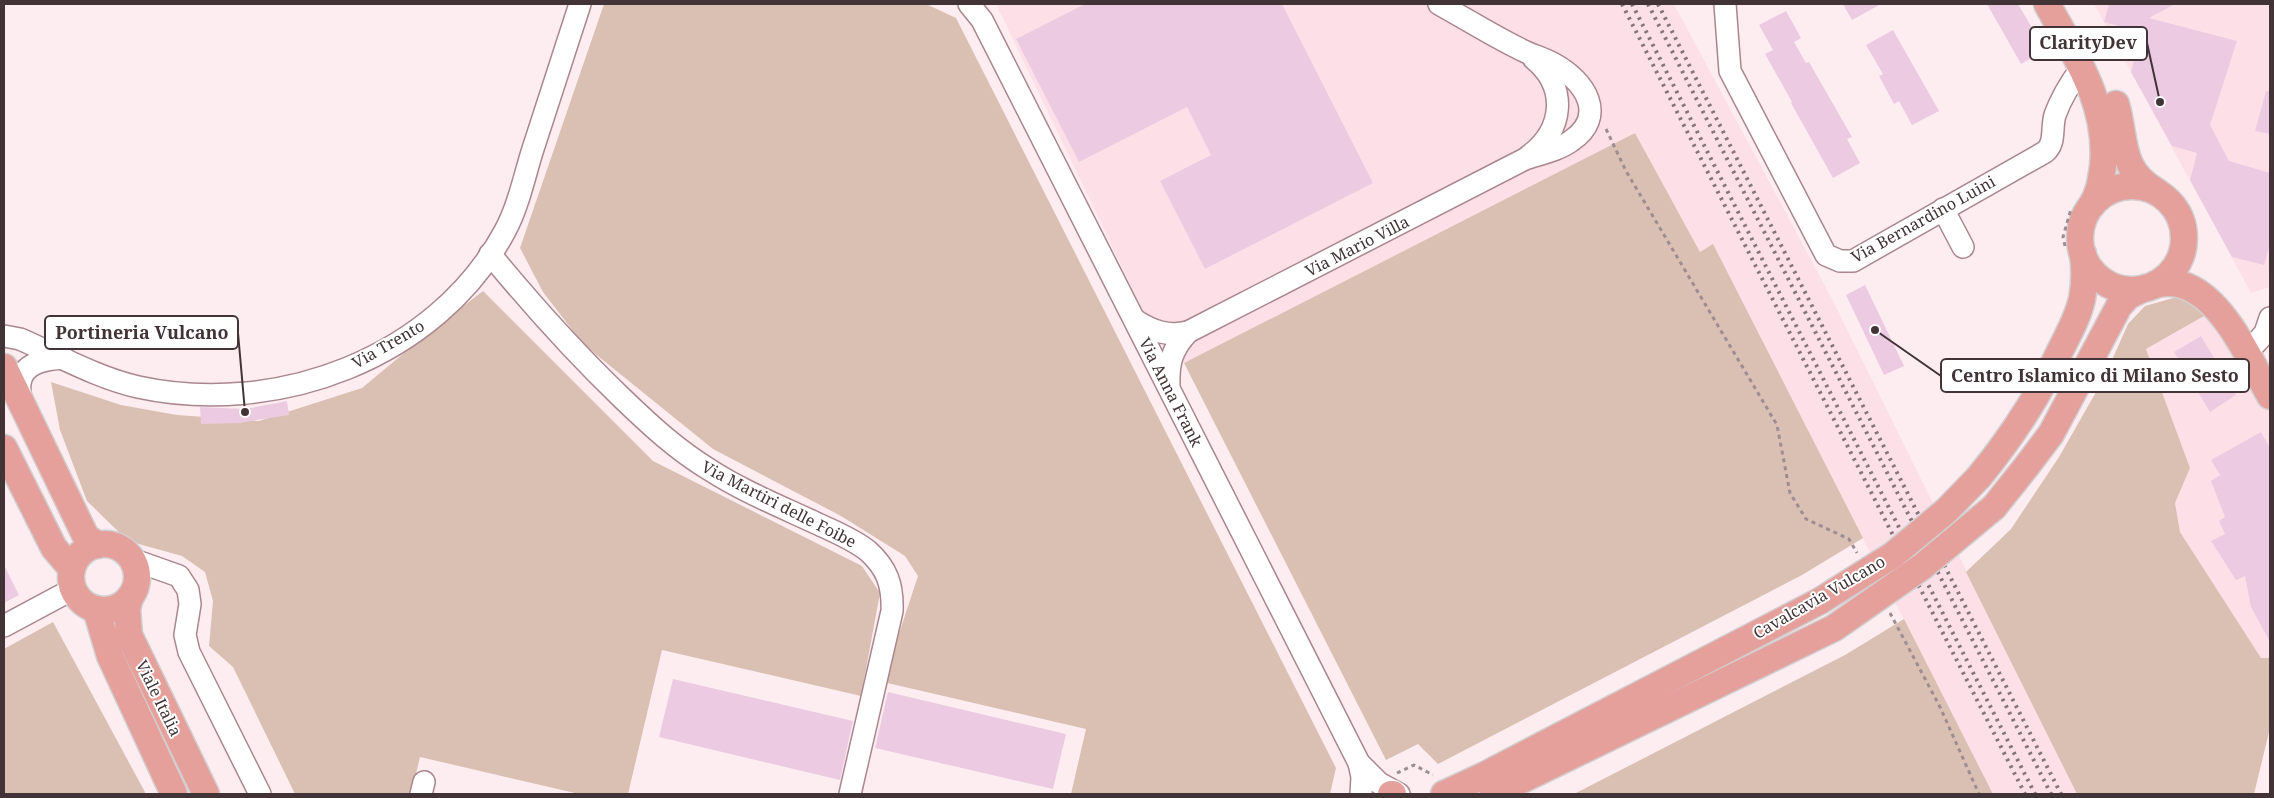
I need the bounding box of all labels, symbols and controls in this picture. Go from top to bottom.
callout: ClarityDev [2030,27,2147,60]
text: ClarityDev [2039,30,2137,54]
street label: Via Bernardino Luini [1847,170,1999,268]
street label: Via Mario Villa [1301,210,1413,282]
street label: Via Trento [348,314,428,374]
callout: Portineria Vulcano [45,316,238,349]
text: Portineria Vulcano [55,320,229,344]
street label: Via Anna Frank [1134,334,1208,451]
callout: Centro Islamico di Milano Sesto [1941,359,2249,392]
text: Centro Islamico di Milano Sesto [1951,363,2239,387]
street label: Via Martiri delle Foibe [698,455,860,553]
street label: Cavalcavia Vulcano [1749,550,1889,644]
street label: Viale Italia [131,656,187,740]

